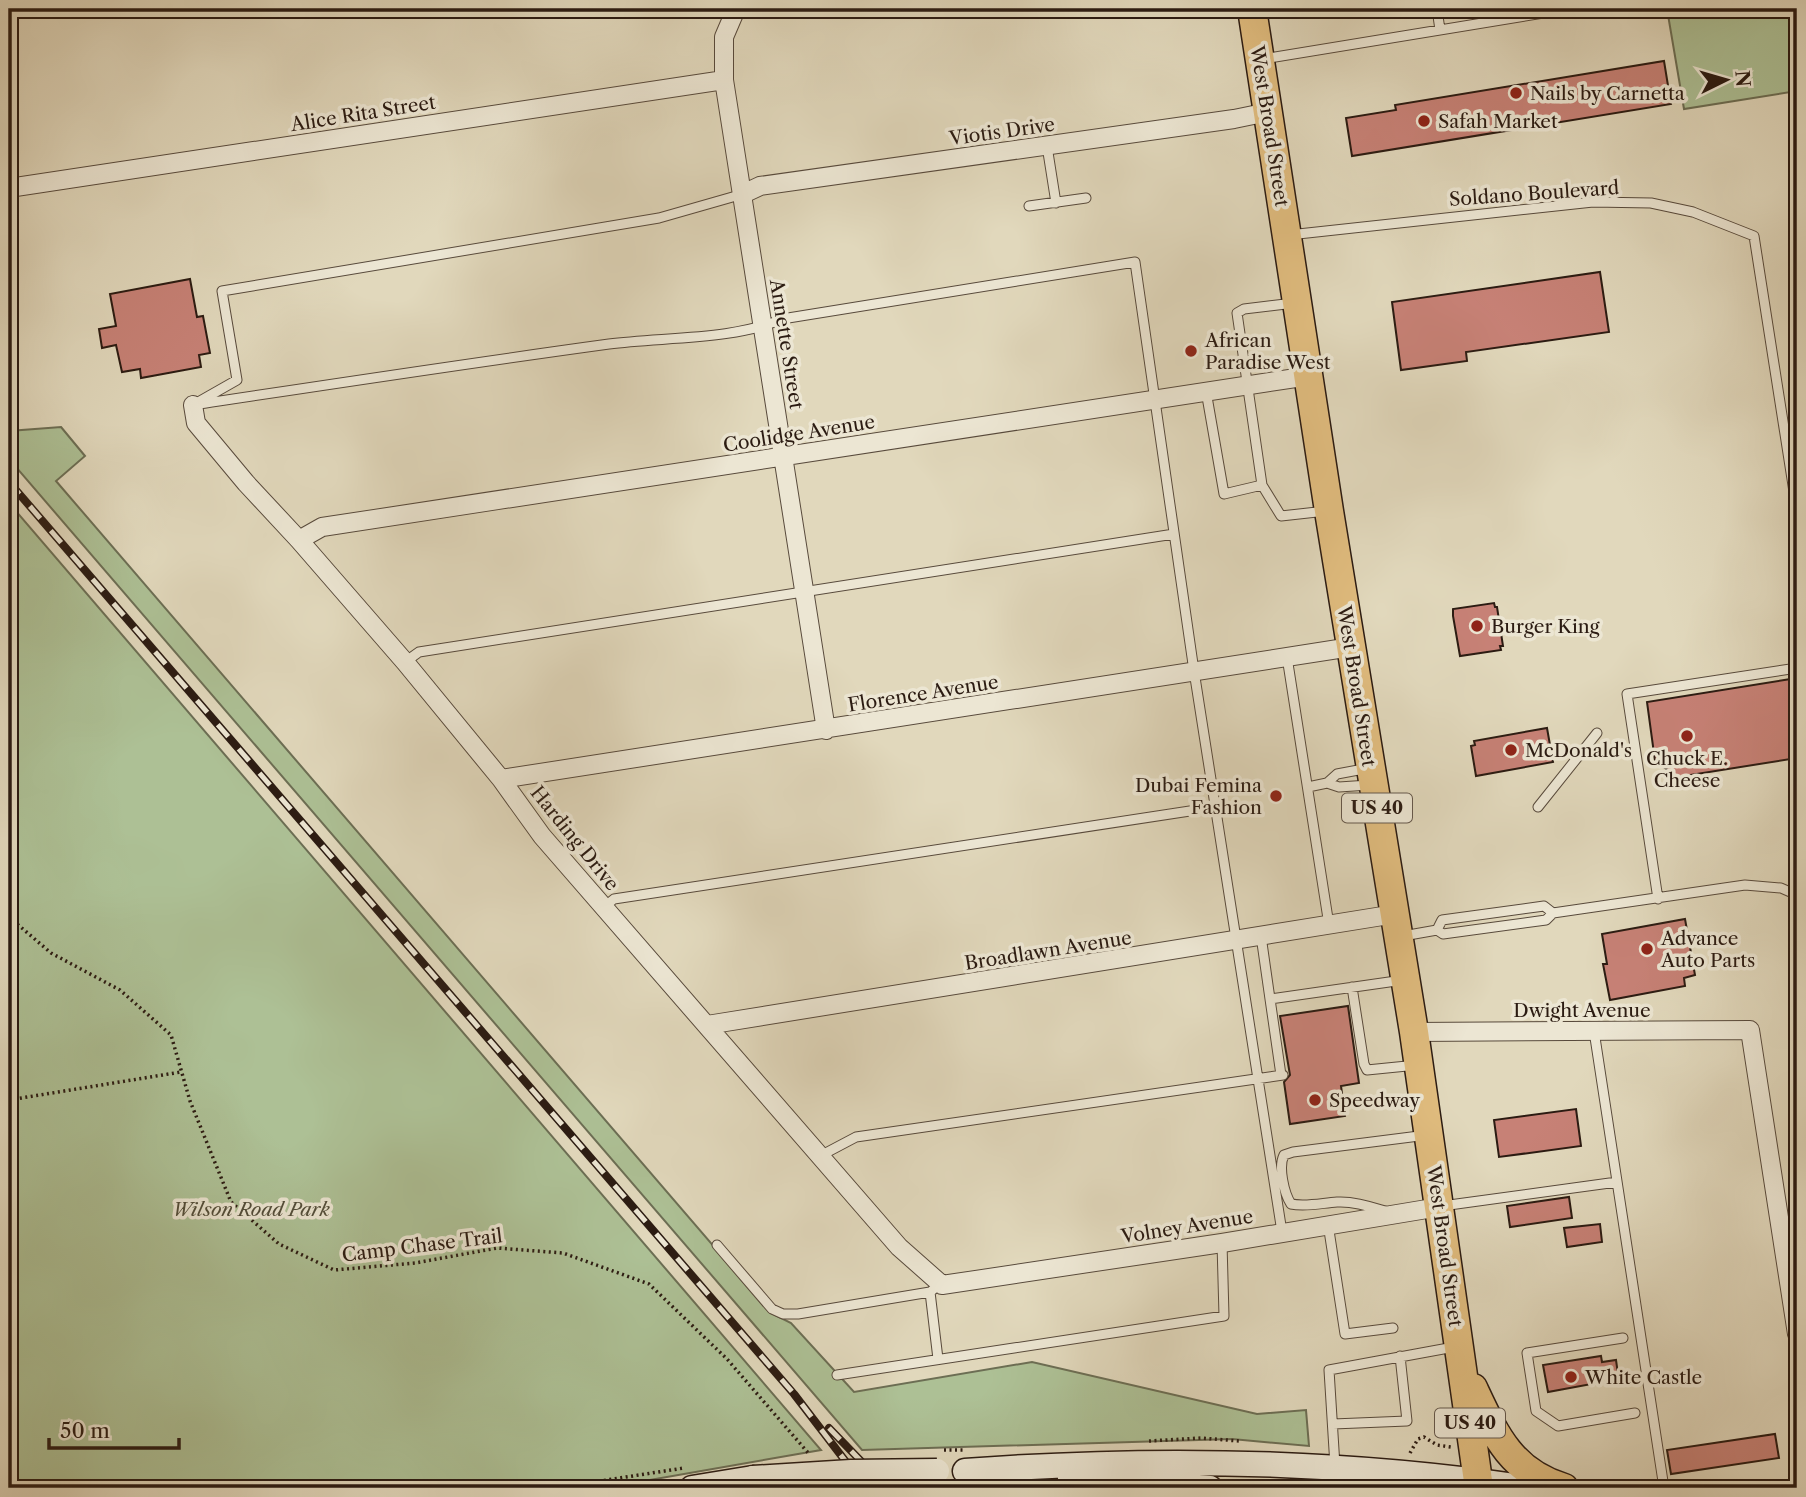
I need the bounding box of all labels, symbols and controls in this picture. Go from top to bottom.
street label: West Broad Street [1245,43,1294,209]
north arrow [1690,46,1760,116]
text: N [1730,69,1755,88]
place label: Nails by Carnetta [1530,82,1685,105]
marker: Nails by Carnetta [1508,85,1524,101]
street label: Alice Rita Street [288,91,437,136]
place label: Safah Market [1438,110,1558,133]
street label: Viotis Drive [947,113,1056,150]
marker: Safah Market [1416,113,1432,129]
street label: Soldano Boulevard [1448,176,1620,211]
street label: Annette Street [765,276,808,411]
place label: African Paradise West [1204,329,1331,374]
marker: African Paradise West [1183,343,1199,359]
street label: Coolidge Avenue [722,410,877,457]
street label: West Broad Street [1332,603,1381,769]
place label: Burger King [1491,615,1601,638]
marker: Burger King [1469,618,1485,634]
street label: Florence Avenue [846,670,1000,717]
marker: Chuck E. Cheese [1679,728,1695,744]
place label: McDonald's [1525,739,1632,762]
marker: McDonald's [1503,742,1519,758]
place label: Chuck E. Cheese [1646,747,1728,792]
place label: Dubai Femina Fashion [1135,774,1262,819]
street label: Harding Drive [526,781,624,895]
marker: Dubai Femina Fashion [1268,788,1284,804]
road number: US 40 [1342,794,1412,822]
street label: Broadlawn Avenue [963,926,1133,975]
place label: Advance Auto Parts [1660,927,1755,972]
marker: Advance Auto Parts [1639,941,1655,957]
street label: Dwight Avenue [1513,999,1651,1022]
place label: Speedway [1329,1089,1420,1112]
marker: Speedway [1307,1092,1323,1108]
street label: West Broad Street [1422,1163,1467,1329]
park label: Wilson Road Park [172,1198,330,1221]
street label: Volney Avenue [1118,1205,1255,1248]
street label: Camp Chase Trail [340,1224,504,1267]
place label: White Castle [1584,1366,1702,1389]
marker: White Castle [1563,1369,1579,1385]
scale bar [49,1406,178,1450]
road number: US 40 [1435,1408,1505,1438]
text: 50 m [60,1418,110,1443]

